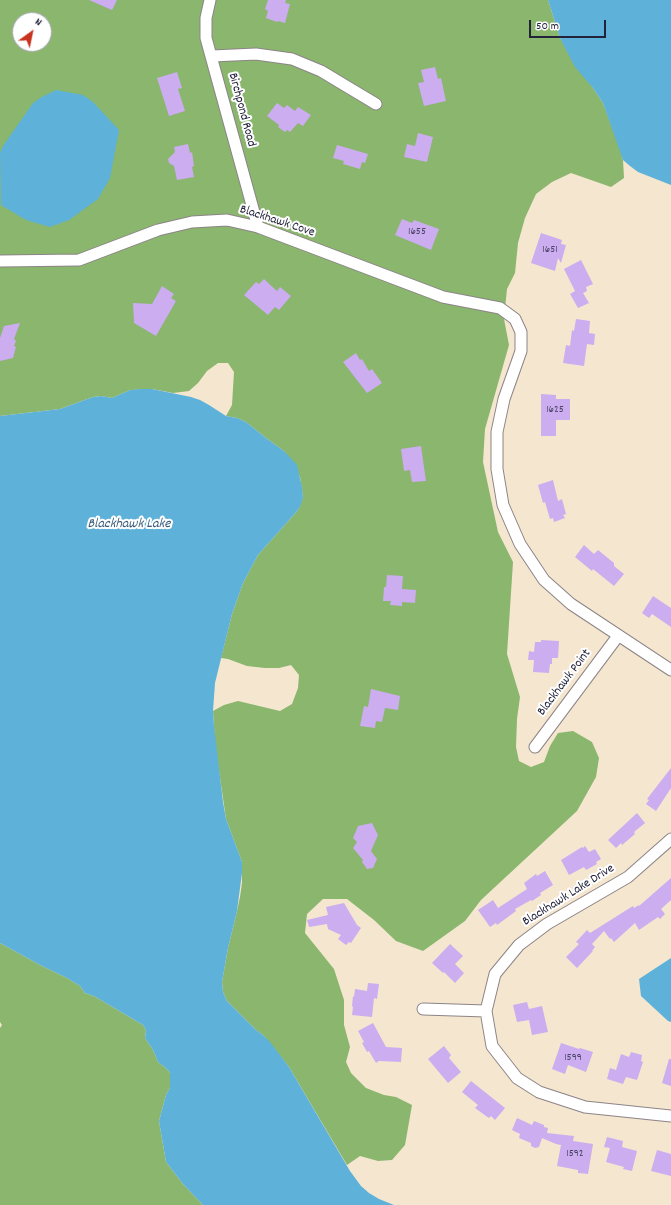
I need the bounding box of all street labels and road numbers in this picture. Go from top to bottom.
street label: Birchpond Road [224,71,258,149]
street label: Blackhawk Cove [238,203,316,241]
street label: Blackhawk Point [535,647,595,719]
street label: Blackhawk Lake Drive [520,862,618,930]

